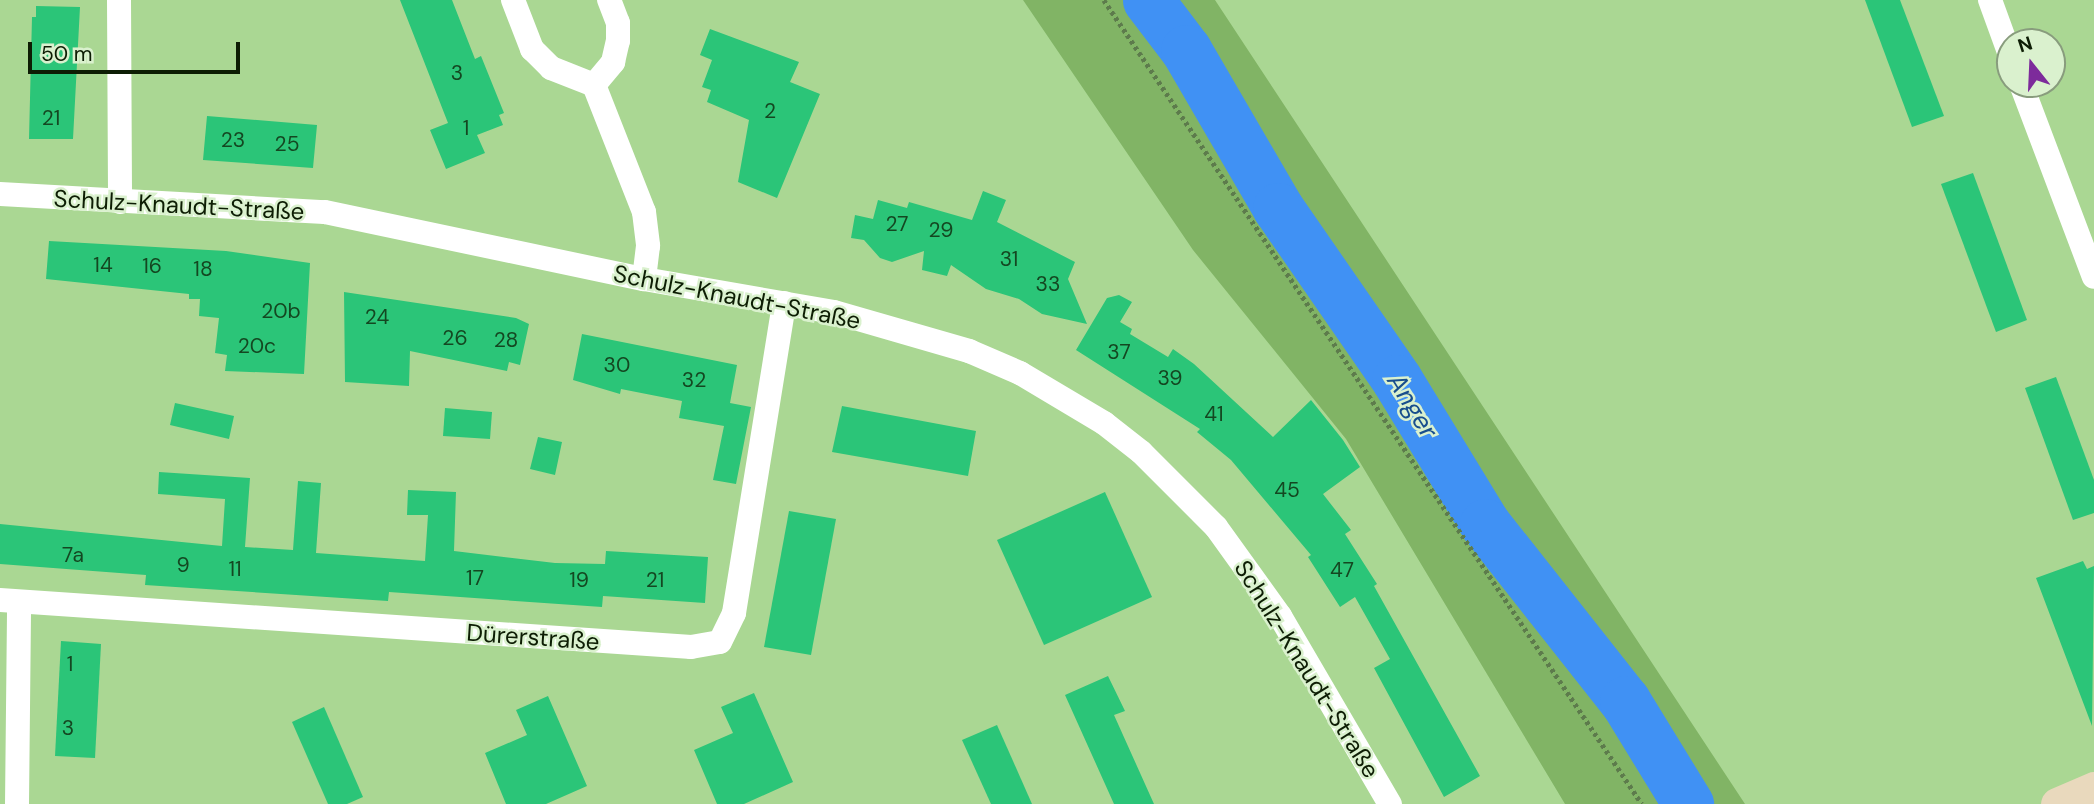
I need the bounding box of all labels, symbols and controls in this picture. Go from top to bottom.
scale bar [32,28,243,72]
north arrow [1996,28,2066,98]
text: N [2015,30,2035,58]
text: 50 m [41,40,92,68]
house number: 3 [451,60,463,86]
house number: 2 [764,98,776,124]
house number: 21 [42,105,60,131]
house number: 1 [463,115,469,141]
house number: 23 [221,127,245,153]
house number: 25 [275,131,299,157]
street label: Schulz-Knaudt-Straße [53,184,305,226]
house number: 27 [886,211,908,237]
house number: 29 [928,217,954,243]
house number: 31 [1000,246,1018,272]
house number: 14 [93,252,113,278]
house number: 16 [142,253,162,279]
house number: 18 [193,256,213,282]
street label: Schulz-Knaudt-Straße [611,259,863,335]
house number: 33 [1036,271,1060,297]
house number: 20b [261,298,301,324]
house number: 24 [365,304,389,330]
house number: 26 [442,325,468,351]
house number: 28 [494,327,518,353]
house number: 20c [238,333,276,359]
house number: 37 [1107,339,1131,365]
house number: 30 [604,352,630,378]
house number: 39 [1158,365,1182,391]
house number: 32 [682,367,706,393]
water label: Anger [1380,368,1444,444]
house number: 41 [1204,401,1224,427]
house number: 45 [1274,477,1300,503]
house number: 7a [62,542,84,568]
house number: 9 [176,552,190,578]
street label: Schulz-Knaudt-Straße [1228,555,1386,783]
house number: 11 [228,556,242,582]
house number: 47 [1330,557,1354,583]
house number: 17 [466,565,484,591]
house number: 19 [569,567,589,593]
house number: 21 [646,567,664,593]
street label: Dürerstraße [466,618,600,656]
house number: 1 [67,651,73,677]
house number: 3 [62,715,74,741]

